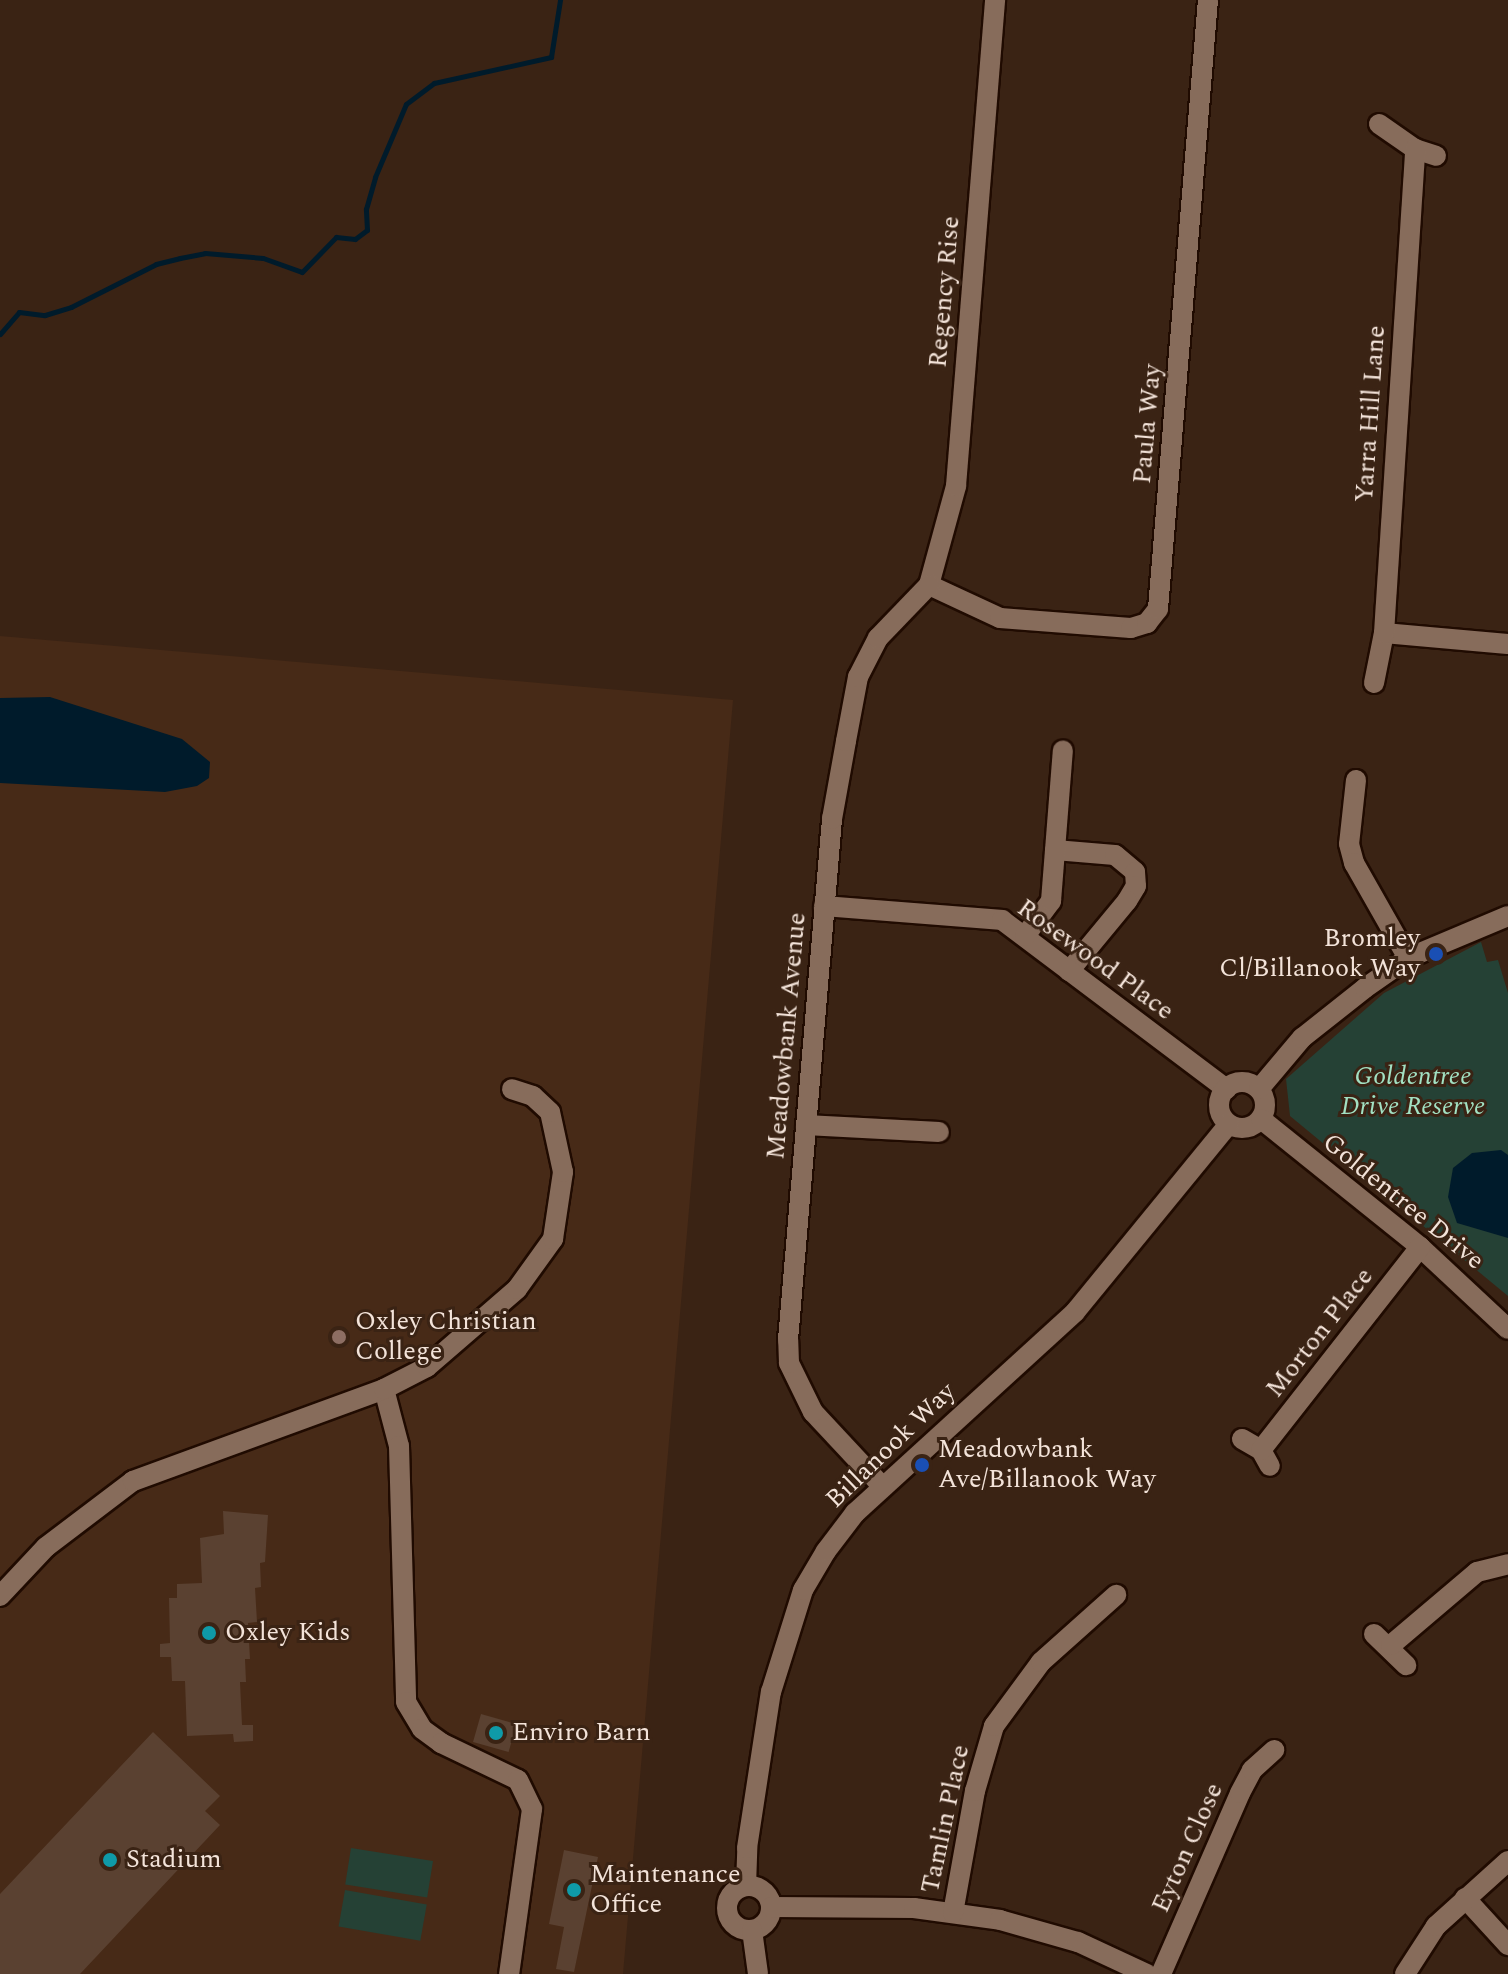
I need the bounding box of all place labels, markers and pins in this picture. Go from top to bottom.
place label: Bromley Cl/Billanook Way [1219,923,1420,984]
marker: Bromley Cl/Billanook Way [1427,945,1445,963]
place label: Oxley Christian College [355,1306,537,1368]
marker: Oxley Christian College [330,1328,348,1346]
place label: Meadowbank Ave/Billanook Way [938,1434,1156,1496]
marker: Meadowbank Ave/Billanook Way [913,1456,931,1474]
place label: Oxley Kids [225,1617,350,1649]
marker: Oxley Kids [200,1624,218,1642]
place label: Enviro Barn [512,1717,651,1749]
marker: Enviro Barn [487,1724,505,1742]
place label: Stadium [126,1844,222,1876]
marker: Stadium [101,1851,119,1869]
place label: Maintenance Office [590,1859,741,1920]
marker: Maintenance Office [565,1881,583,1899]

